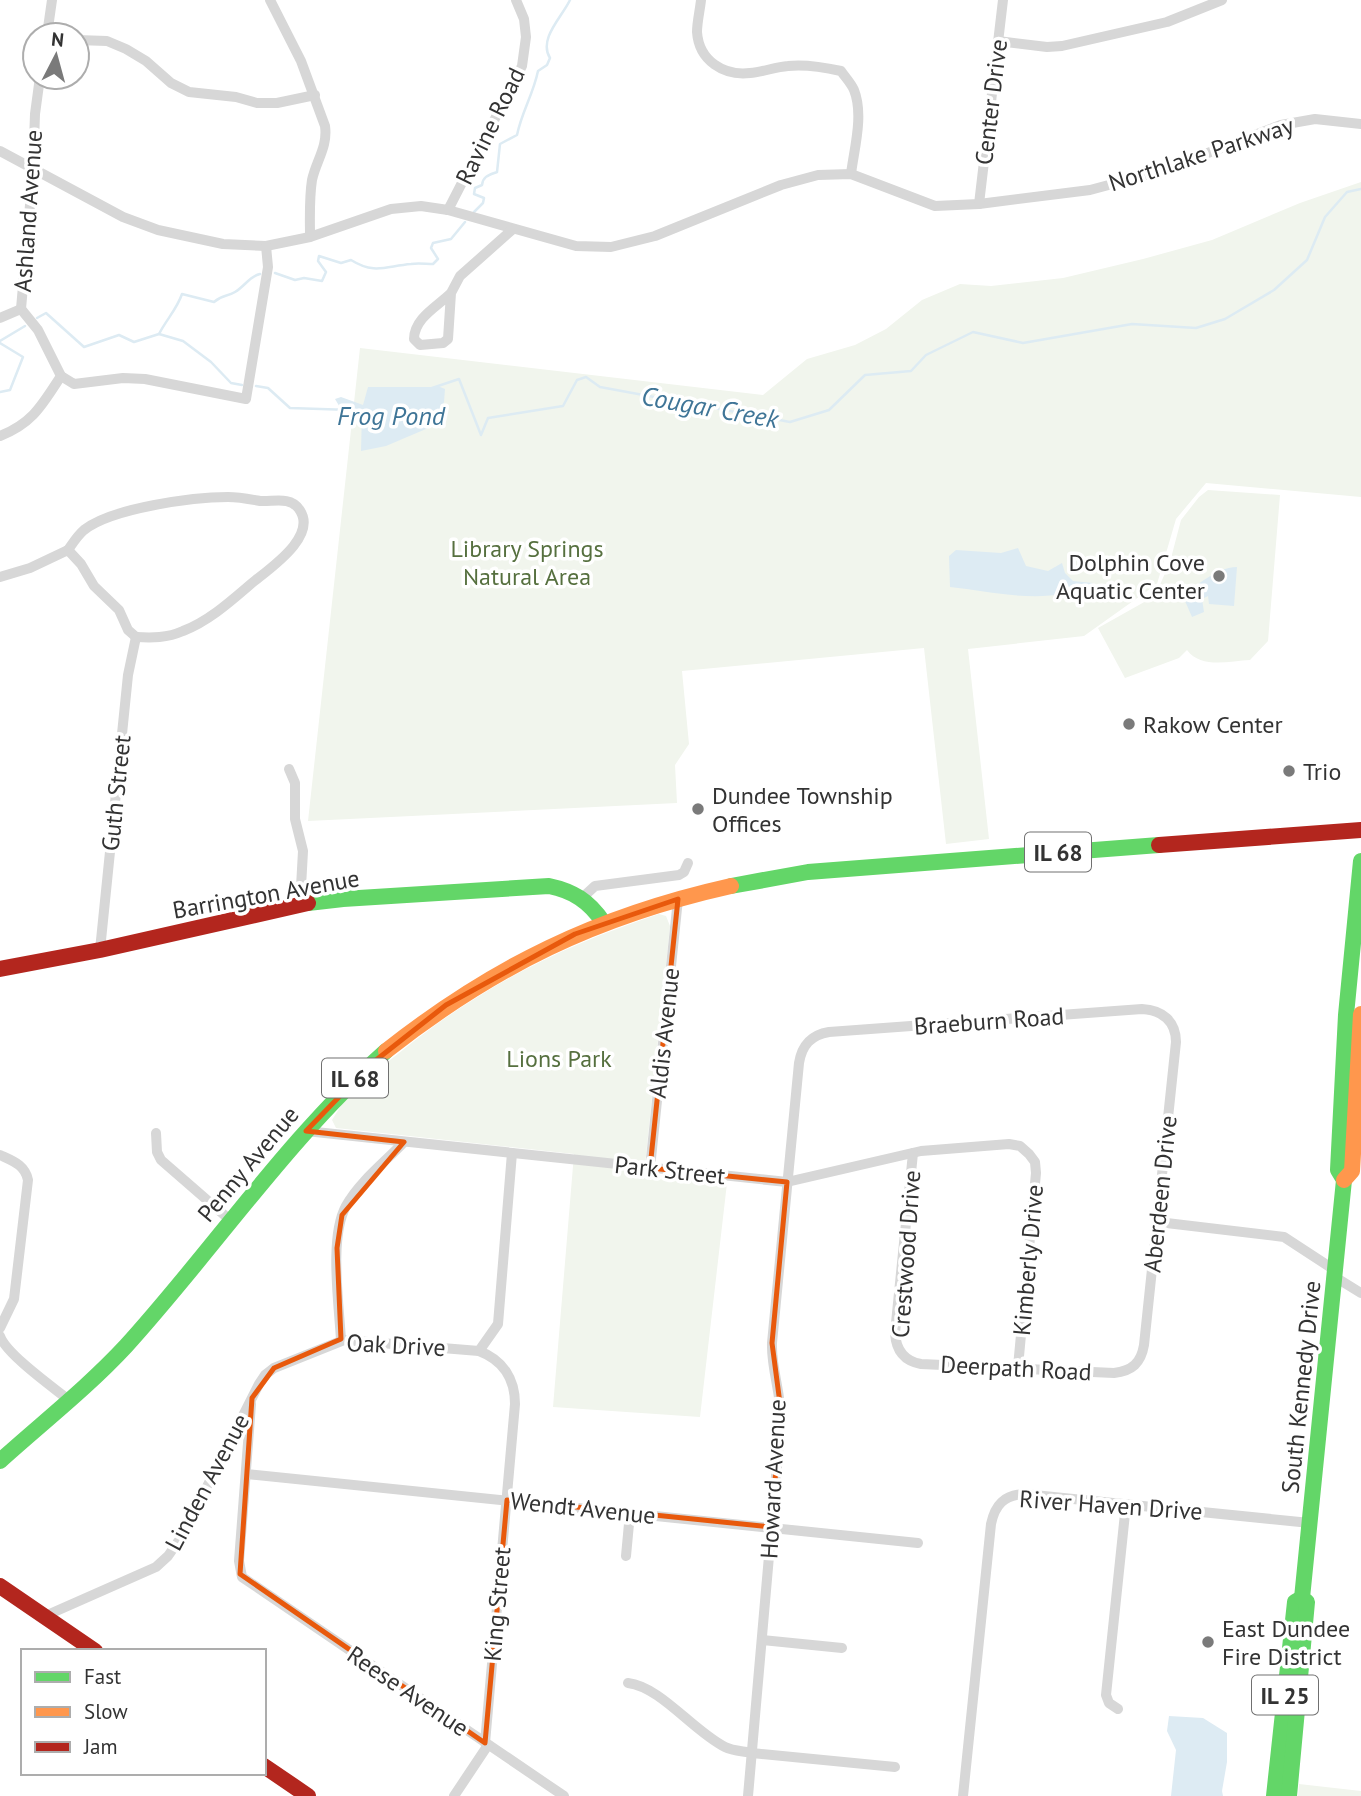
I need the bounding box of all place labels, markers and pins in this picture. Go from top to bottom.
place label: Dolphin Cove Aquatic Center [1056,547,1205,606]
marker: Dolphin Cove Aquatic Center [1211,568,1227,584]
place label: Rakow Center [1143,709,1283,740]
marker: Rakow Center [1121,716,1137,732]
place label: Trio [1303,756,1341,787]
marker: Trio [1281,763,1297,779]
place label: Dundee Township Offices [712,780,893,839]
marker: Dundee Township Offices [690,801,706,817]
place label: East Dundee Fire District [1222,1613,1350,1672]
marker: East Dundee Fire District [1200,1634,1216,1650]

